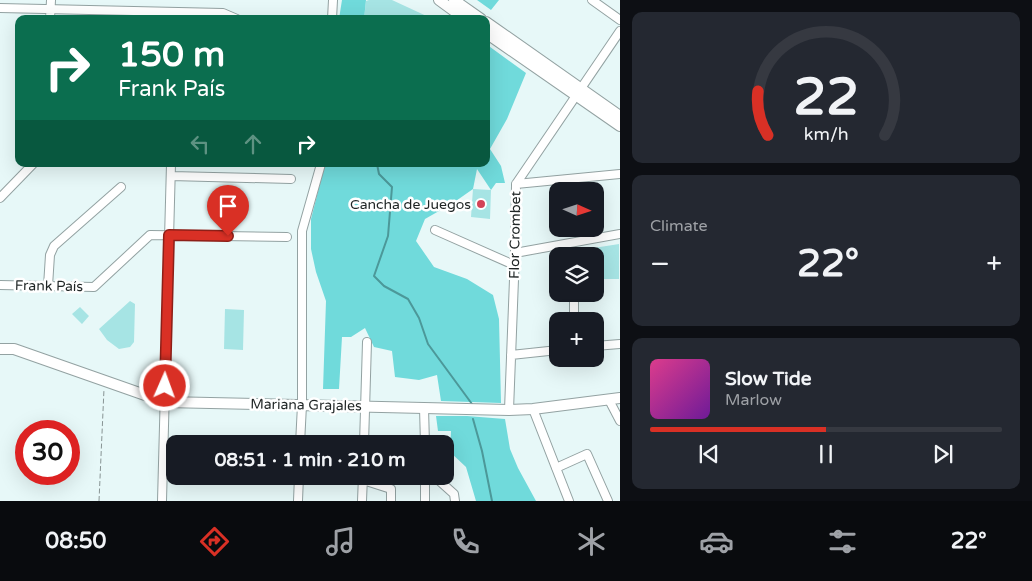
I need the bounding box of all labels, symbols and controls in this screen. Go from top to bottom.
text: 150 m [118,34,225,76]
icon: right [35,35,100,100]
text: 22 [793,66,859,129]
text: Frank País [118,76,225,102]
text: km/h [804,124,848,145]
icon: left [186,130,214,158]
icon: ahead [239,130,267,158]
icon: right [292,130,320,158]
north arrow [549,182,604,238]
map controls [549,182,604,367]
pin [207,185,249,236]
street label: Flor Crombet [506,190,524,279]
icon: arrive [214,192,242,220]
place label: Cancha de Juegos [350,196,471,213]
marker: Cancha de Juegos [475,198,487,210]
text: Climate [650,216,708,236]
text: 22° [797,241,859,287]
button: layers [549,247,604,302]
text: − [650,247,670,281]
text: + [986,247,1002,281]
street label: Frank País [15,277,84,295]
button: + [549,312,604,367]
position arrow [138,359,190,411]
text: Slow Tide [725,368,812,390]
text: Marlow [725,390,782,410]
street label: Mariana Grajales [250,396,362,414]
speed limit sign: 30 [15,420,80,485]
icon: previous [695,440,723,468]
icon: pause [812,440,840,468]
icon: next [929,440,957,468]
text: 08:51 · 1 min · 210 m [214,449,406,471]
icon: directions [197,524,232,559]
icon: music [323,524,358,559]
icon: phone [448,524,483,559]
icon: climate [574,524,609,559]
icon: car [699,524,734,559]
icon: filters [825,524,860,559]
text: 08:50 [45,528,106,554]
text: 22° [951,528,987,554]

